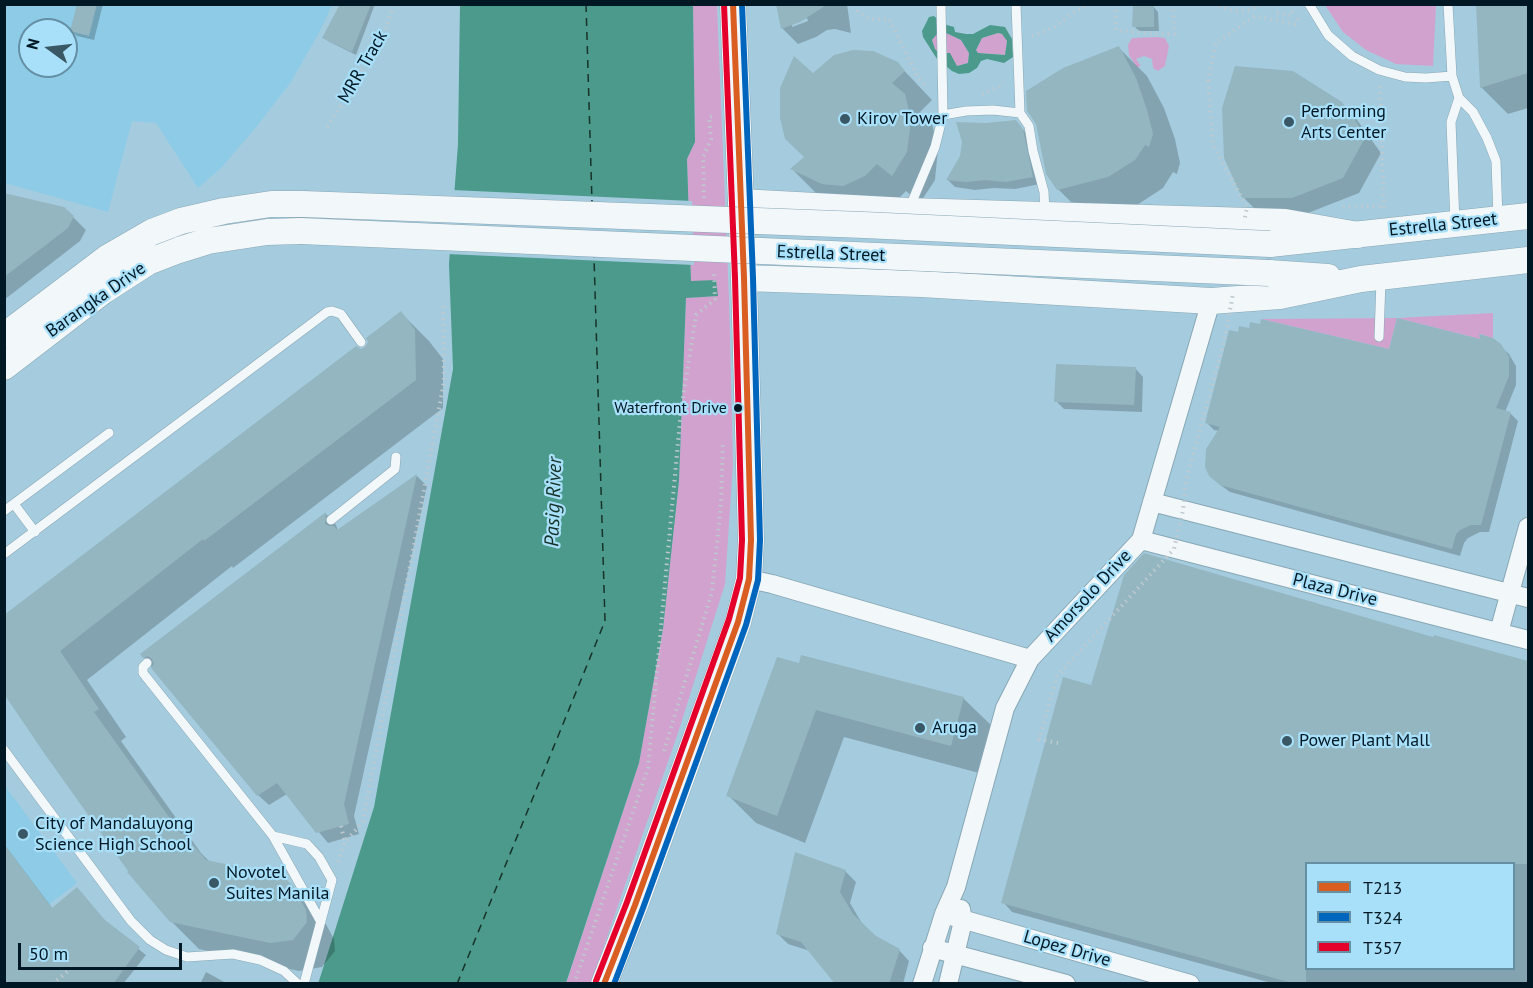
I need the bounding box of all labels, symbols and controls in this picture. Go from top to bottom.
north arrow [18,18,78,78]
street label: MRR Track [334,27,392,107]
text: N [22,36,44,52]
place label: Performing Arts Center [1301,101,1386,144]
place label: Kirov Tower [857,108,947,130]
marker: Kirov Tower [838,112,852,126]
marker: Performing Arts Center [1282,115,1296,129]
street label: Estrella Street [1388,209,1498,241]
street label: Estrella Street [776,241,886,267]
street label: Barangka Drive [42,258,150,342]
place label: Waterfront Drive [614,398,727,418]
marker: Waterfront Drive [732,402,744,414]
water label: Pasig River [540,457,568,547]
street label: Amorsolo Drive [1040,545,1136,647]
street label: Plaza Drive [1290,569,1380,611]
place label: Aruga [932,717,977,739]
marker: Aruga [913,721,927,735]
place label: Power Plant Mall [1299,730,1430,752]
marker: Power Plant Mall [1280,734,1294,748]
place label: City of Mandaluyong Science High School [35,813,193,856]
marker: City of Mandaluyong Science High School [16,827,30,841]
place label: Novotel Suites Manila [226,862,330,904]
legend [1305,862,1515,970]
marker: Novotel Suites Manila [207,876,221,890]
text: T213 [1363,876,1402,899]
text: T324 [1363,906,1402,929]
street label: Lopez Drive [1021,926,1113,972]
scale bar [21,931,184,969]
text: T357 [1363,936,1402,959]
text: 50 m [29,942,68,965]

